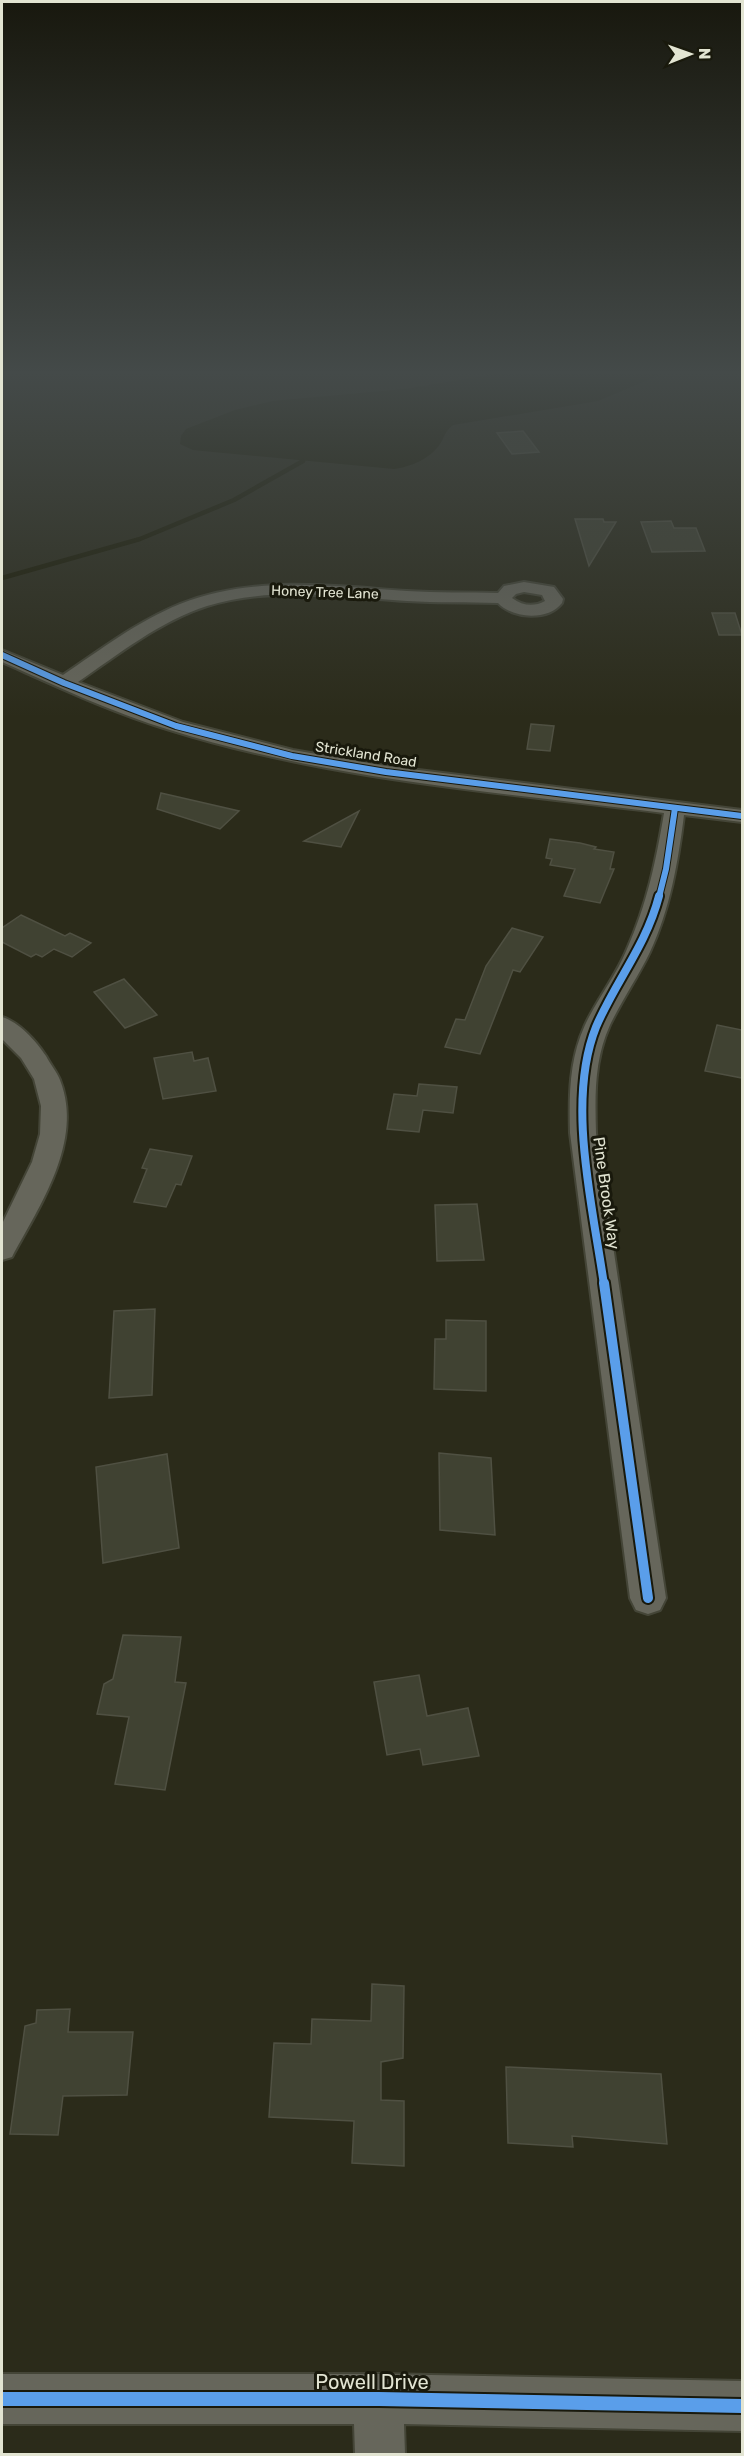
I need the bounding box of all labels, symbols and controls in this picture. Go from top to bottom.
north arrow [660,24,720,84]
text: N [695,48,714,60]
street label: Honey Tree Lane [271,582,379,603]
street label: Strickland Road [314,738,418,771]
street label: Pine Brook Way [589,1136,624,1251]
street label: Powell Drive [315,2370,429,2394]

